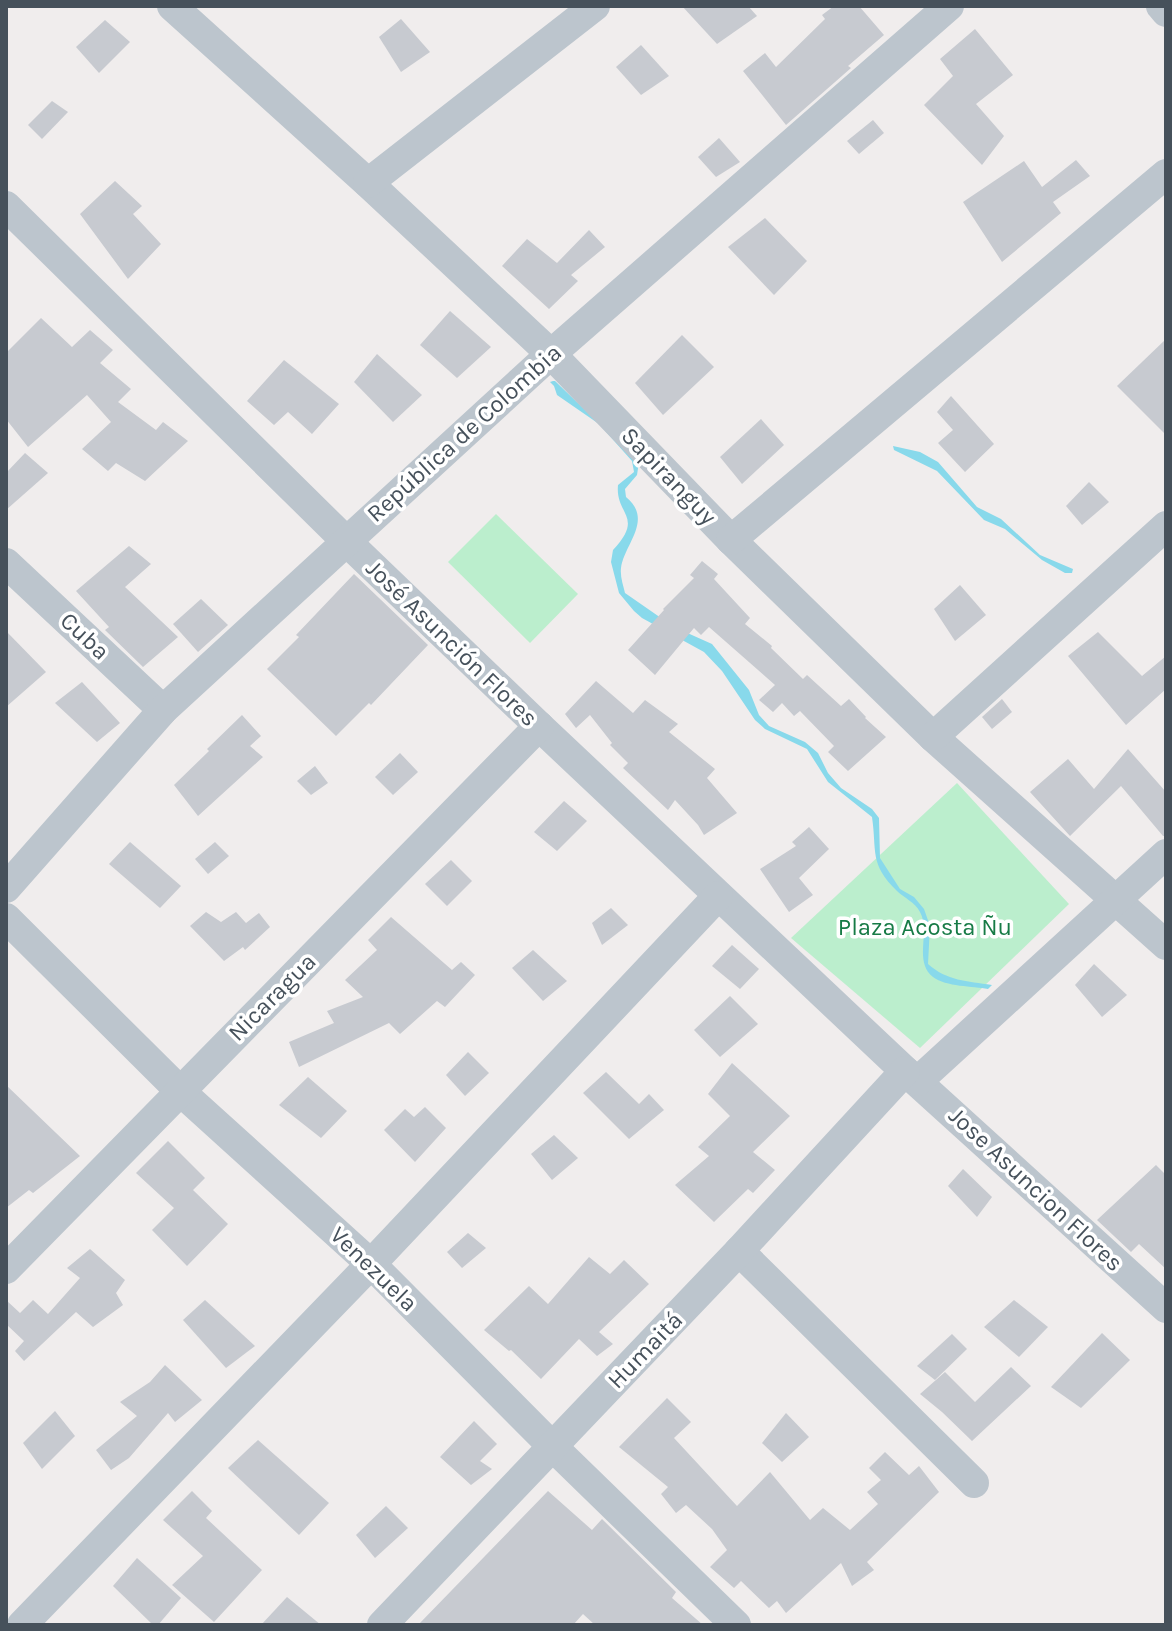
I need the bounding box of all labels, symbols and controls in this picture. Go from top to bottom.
street label: República de Colombia [361,338,567,528]
street label: Sapiranguy [616,421,722,531]
street label: José Asunción Flores [360,554,544,732]
street label: Cuba [55,606,115,666]
park label: Plaza Acosta Ñu [838,913,1012,941]
street label: Nicaragua [222,947,322,1047]
street label: Jose Asuncion Flores [943,1101,1129,1277]
street label: Venezuela [325,1221,423,1317]
street label: Humaitá [602,1306,688,1394]

